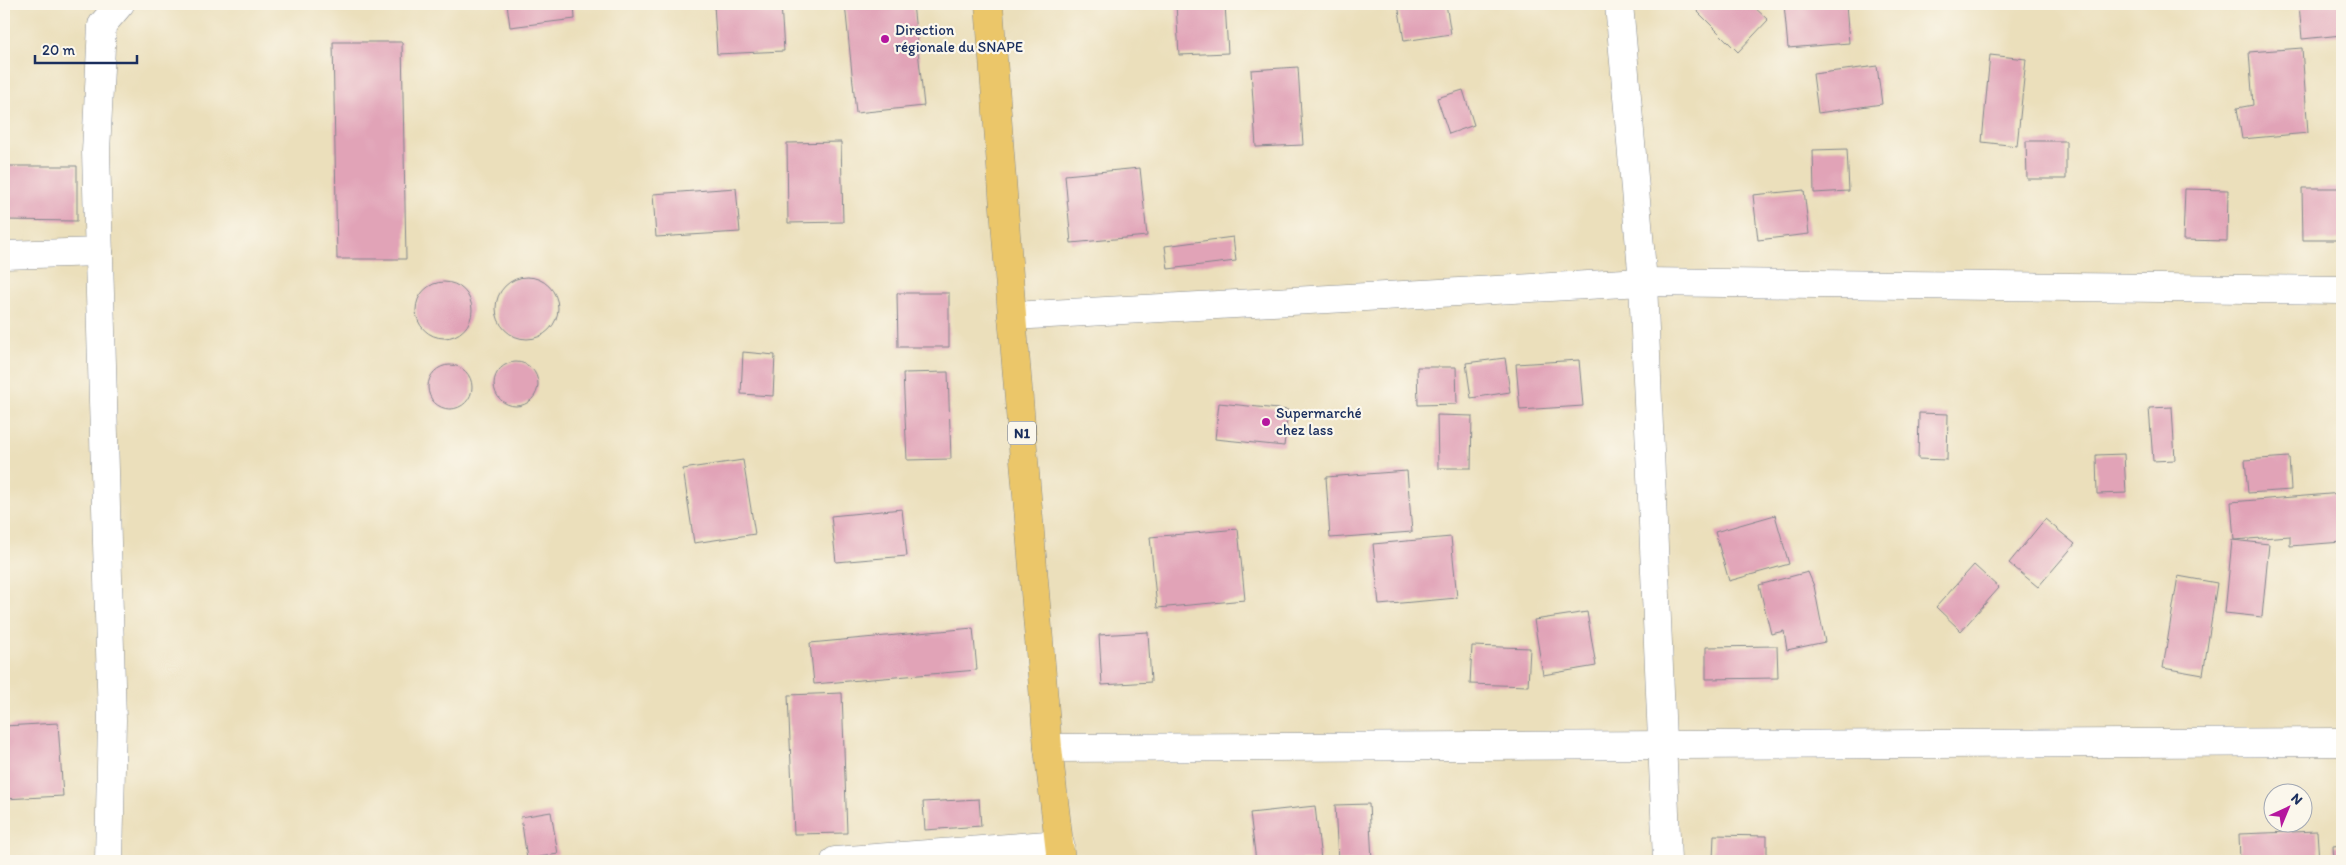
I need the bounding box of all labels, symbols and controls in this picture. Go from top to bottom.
place label: Direction régionale du SNAPE [895,21,1023,56]
scale bar [35,32,138,64]
marker: Direction régionale du SNAPE [879,33,891,45]
text: 20 m [42,41,76,59]
place label: Supermarché chez lass [1276,404,1362,439]
marker: Supermarché chez lass [1260,416,1272,428]
road number: N1 [1008,422,1036,444]
north arrow [2264,782,2314,832]
text: N [2287,790,2306,808]

